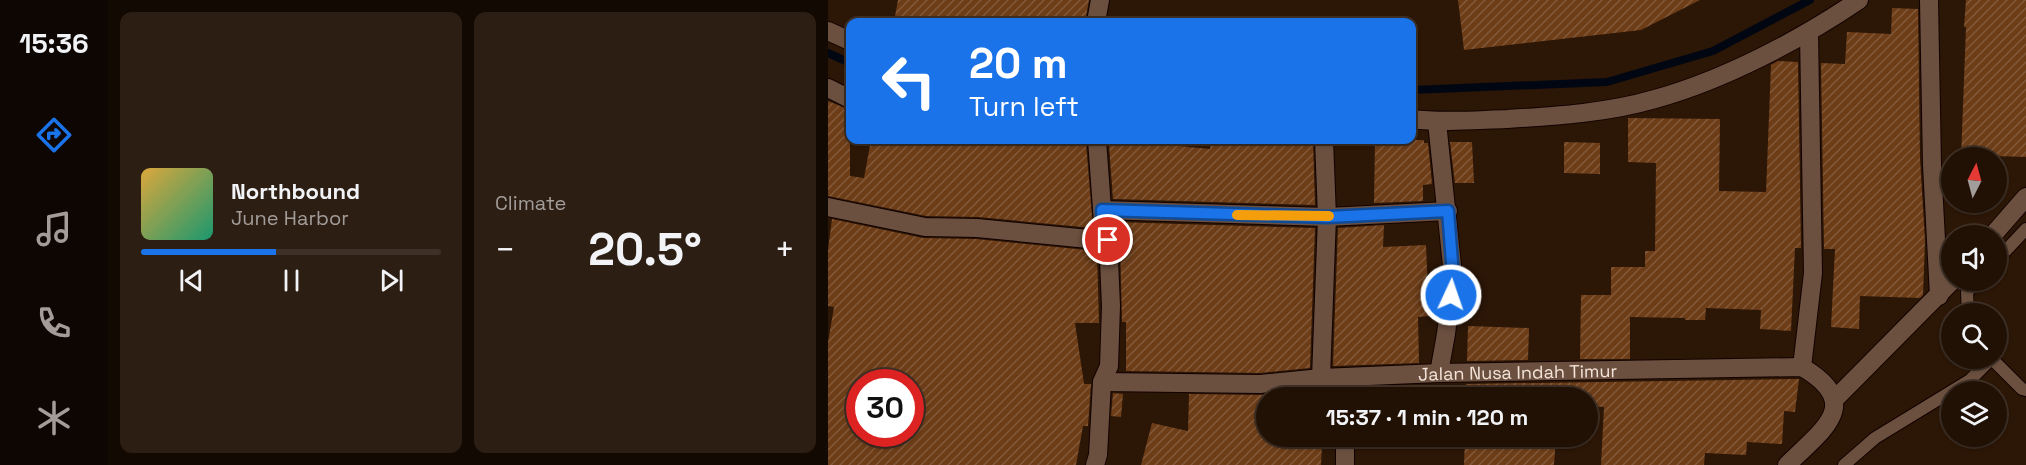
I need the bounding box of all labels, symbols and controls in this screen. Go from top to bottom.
text: 15:36 [19,26,89,61]
text: 20 m [969,37,1068,90]
icon: left [870,42,948,120]
text: Turn left [969,89,1079,124]
icon: directions [33,114,75,156]
north arrow [1941,147,2007,213]
map controls [1941,147,2007,447]
text: Northbound [231,177,360,205]
text: Climate [495,190,566,216]
text: June Harbor [231,205,349,231]
icon: music [33,208,75,250]
pin [1082,214,1133,265]
text: 20.5° [588,221,702,278]
icon: arrive [1091,223,1124,256]
button: sound [1941,225,2007,291]
text: − [495,229,515,271]
text: + [775,229,795,271]
position arrow [1419,263,1483,327]
icon: previous [175,264,208,297]
icon: pause [275,264,308,297]
icon: next [375,264,408,297]
icon: phone [33,302,75,344]
button: search [1941,303,2007,369]
street label: Jalan Nusa Indah Timur [1418,359,1618,385]
speed limit sign: 30 [846,369,924,447]
button: layers [1941,381,2007,447]
icon: climate [33,397,75,439]
text: 15:37 · 1 min · 120 m [1326,403,1528,431]

